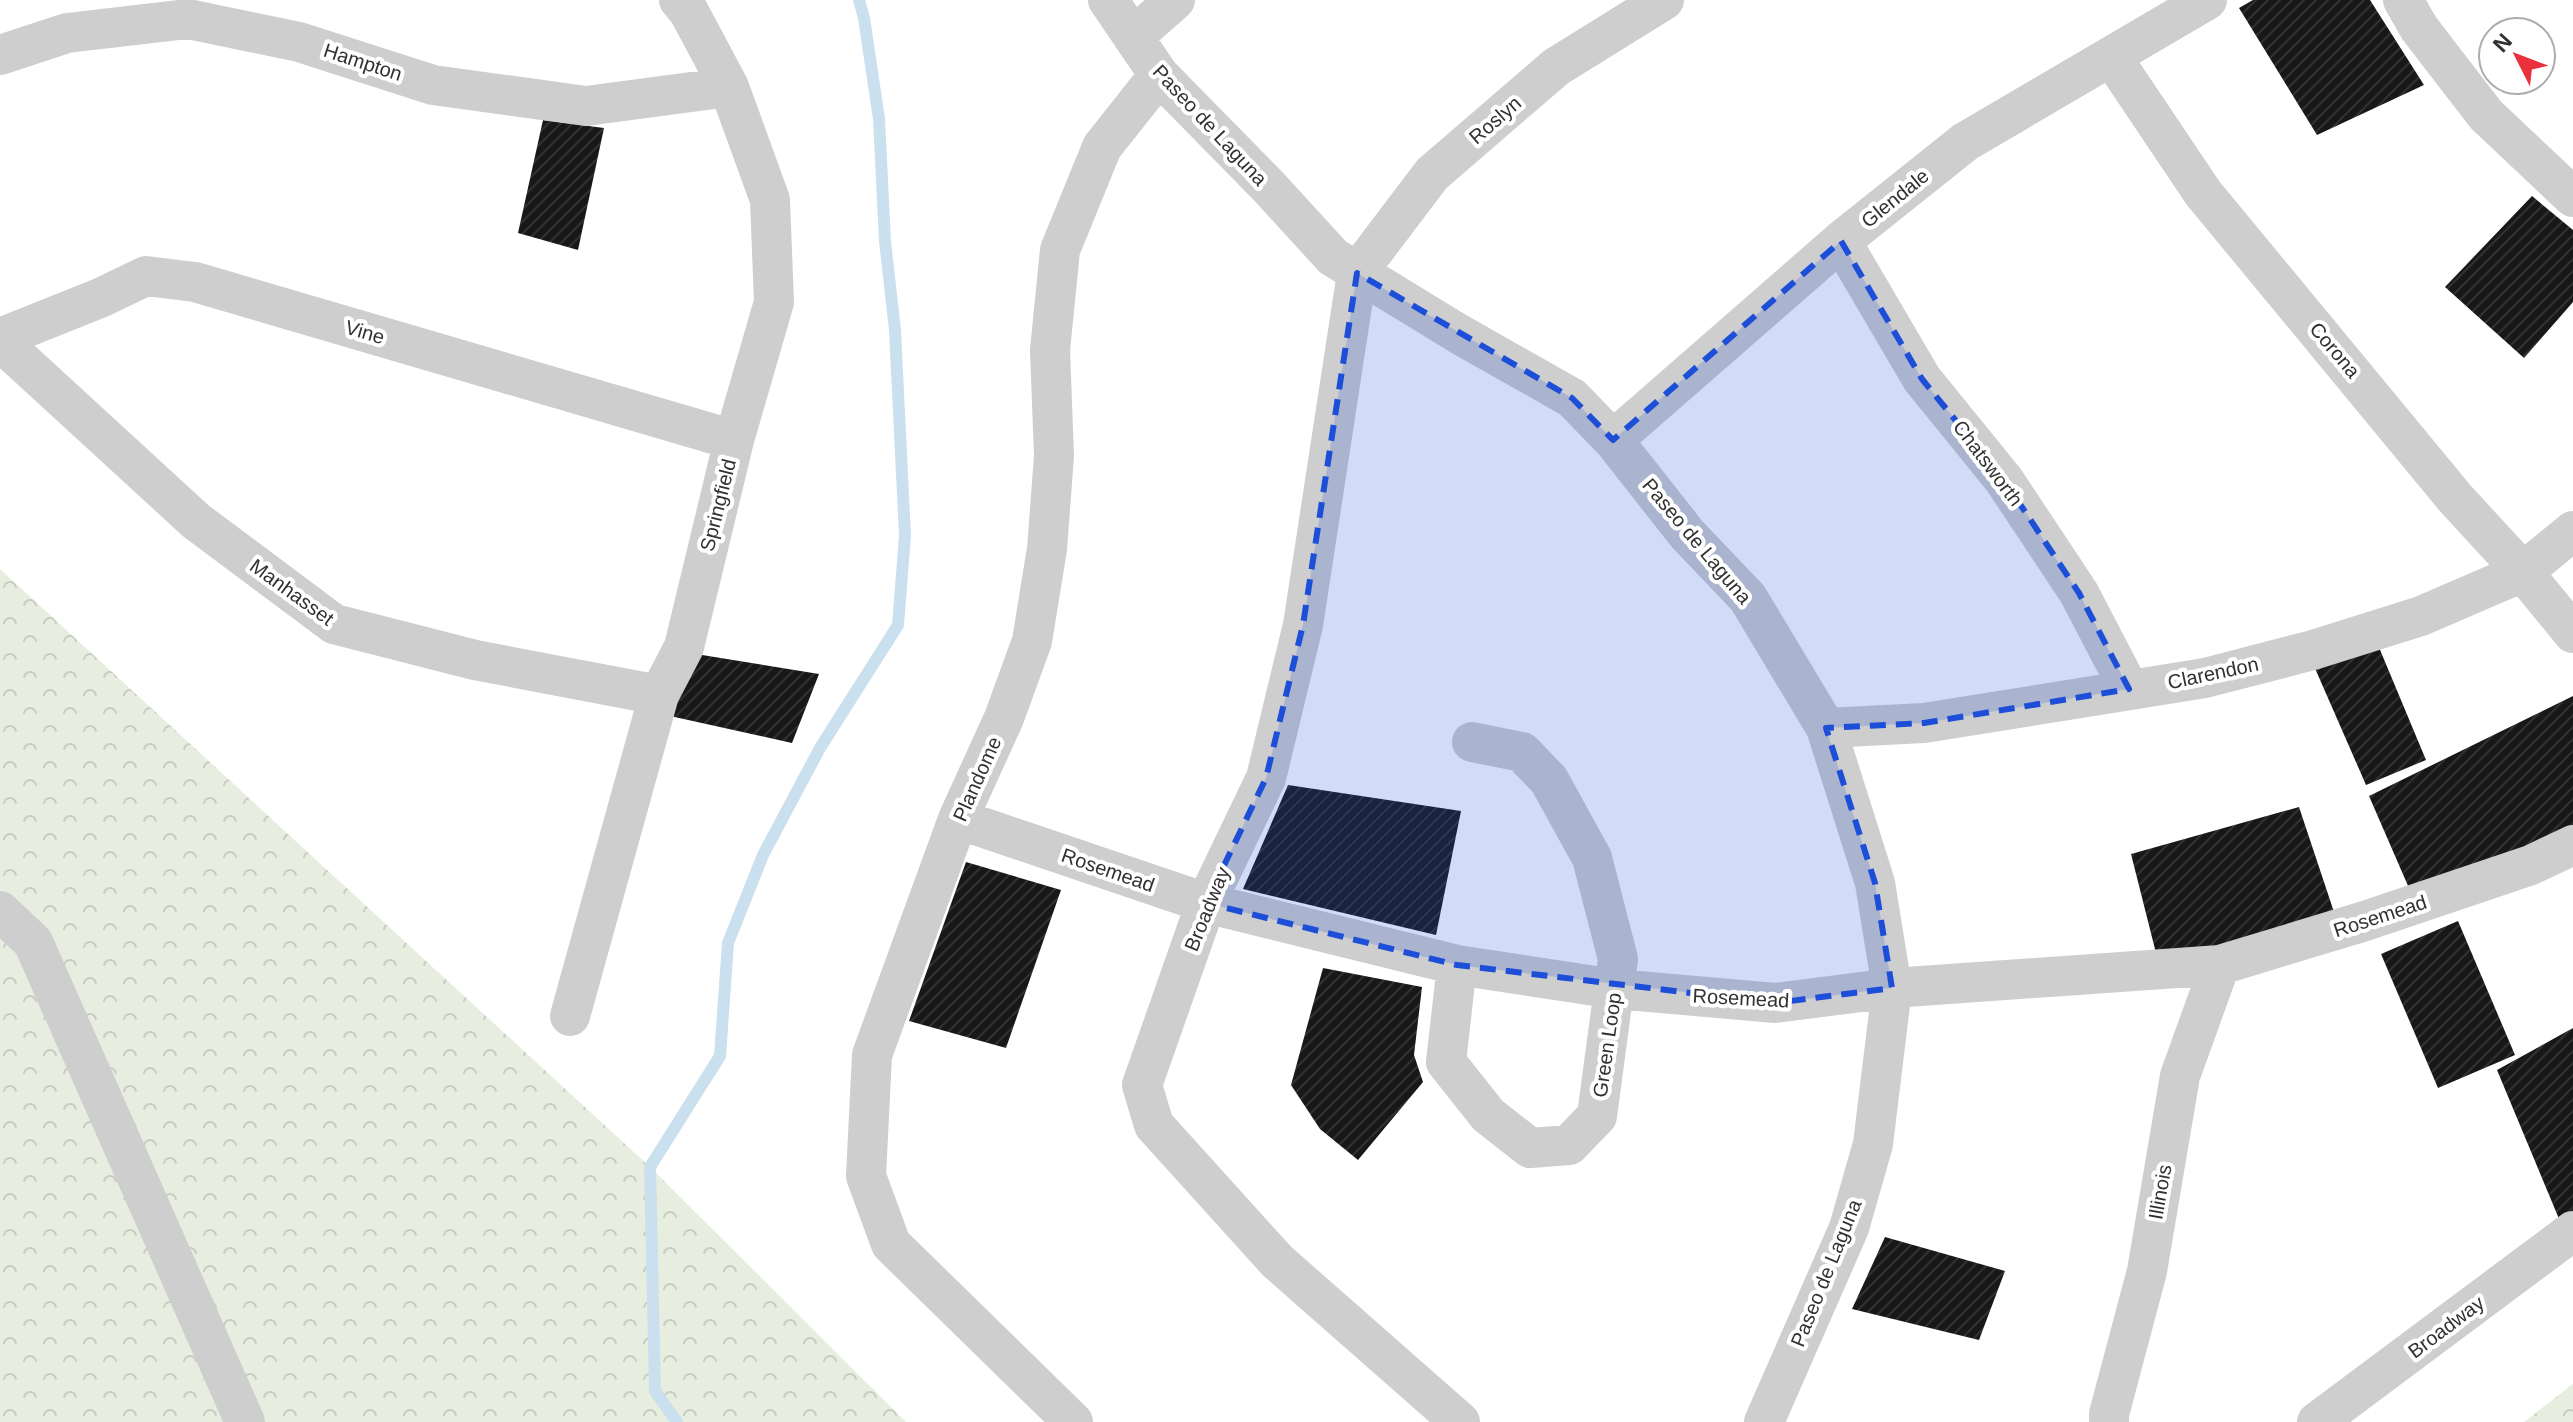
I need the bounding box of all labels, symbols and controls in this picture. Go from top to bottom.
north arrow [2477,16,2557,96]
text: N [2488,29,2517,57]
street label: Hampton [321,39,405,85]
street label: Paseo de Laguna [1148,60,1272,190]
street label: Roslyn [1465,92,1525,148]
street label: Glendale [1857,164,1933,232]
street label: Vine [343,316,387,348]
street label: Corona [2305,318,2365,383]
street label: Chatsworth [1949,416,2027,510]
street label: Springfield [696,456,740,554]
street label: Paseo de Laguna [1638,474,1756,609]
street label: Manhasset [246,554,338,630]
street label: Clarendon [2166,653,2260,693]
street label: Plandome [949,733,1005,825]
street label: Rosemead [1059,844,1157,896]
street label: Broadway [1180,864,1234,954]
street label: Rosemead [2331,891,2429,941]
street label: Rosemead [1692,984,1790,1012]
street label: Green Loop [1589,991,1625,1099]
street label: Illinois [2144,1163,2176,1221]
street label: Paseo de Laguna [1786,1195,1866,1350]
street label: Broadway [2404,1291,2488,1363]

